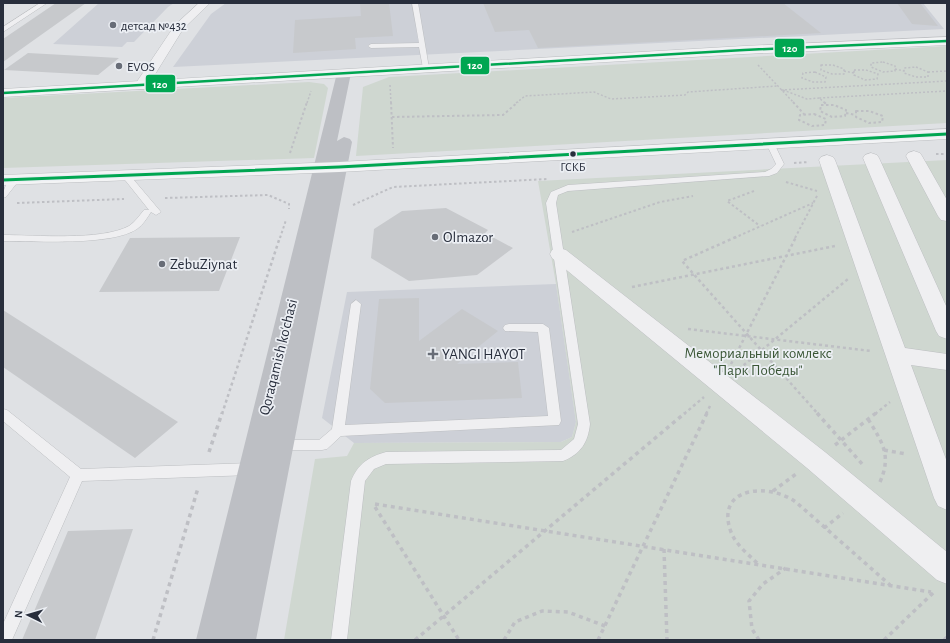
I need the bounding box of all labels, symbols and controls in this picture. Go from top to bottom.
marker: детсад №432 [108,20,118,30]
place label: детсад №432 [121,20,187,33]
line badge: 120 [774,38,805,58]
text: 120 [783,43,798,54]
line badge: 120 [460,56,490,75]
text: 120 [468,60,483,71]
marker: EVOS [114,61,124,71]
place label: EVOS [127,61,155,74]
line badge: 120 [145,74,176,93]
text: 120 [153,79,168,90]
marker: ГСКБ [568,149,578,159]
place label: ГСКБ [560,161,586,173]
place label: Olmazor [443,230,493,245]
marker: Olmazor [430,232,440,242]
place label: ZebuZiynat [170,257,237,272]
marker: ZebuZiynat [157,259,167,269]
street label: Qoraqamish ko'chasi [257,298,300,417]
park label: Мемориальный комлекс "Парк Победы" [684,346,832,378]
place label: YANGI HAYOT [442,347,526,362]
marker: YANGI HAYOT [427,348,439,360]
north arrow [8,595,48,635]
text: N [13,610,24,618]

